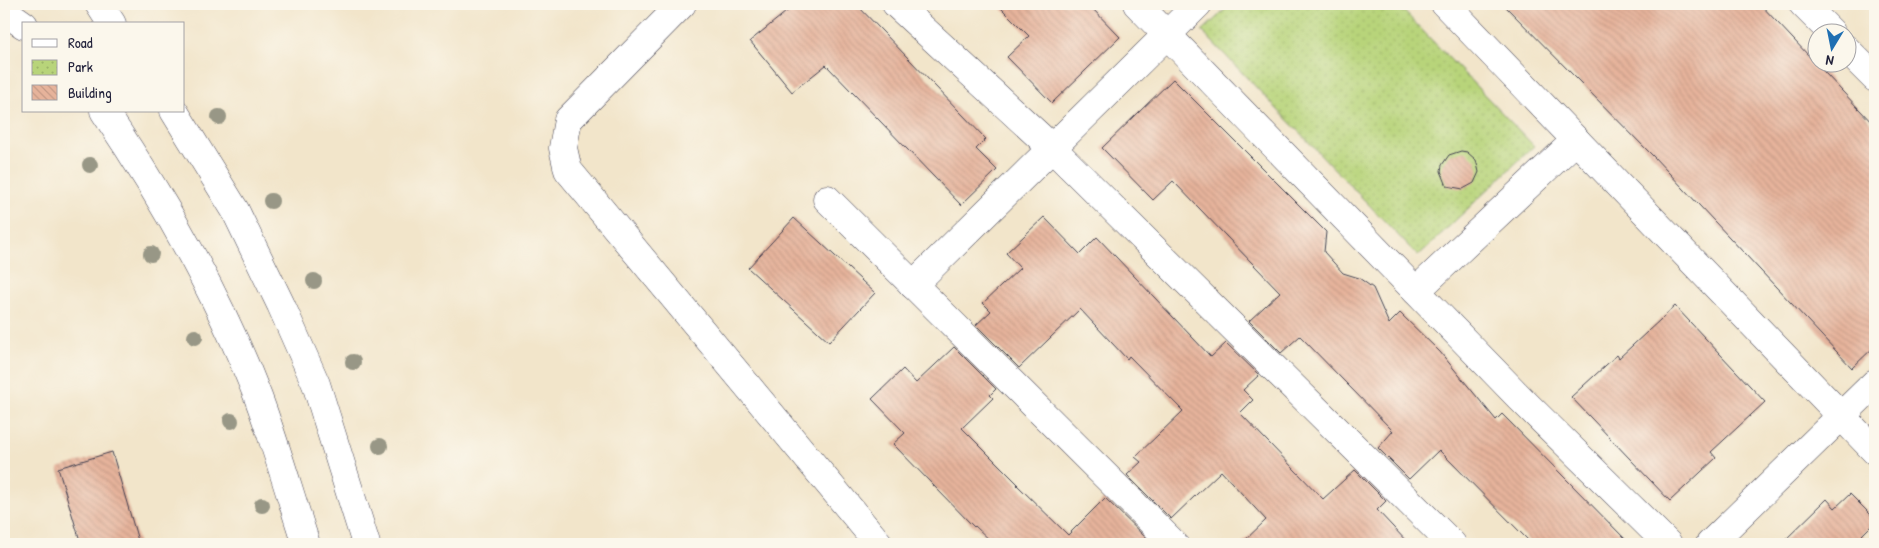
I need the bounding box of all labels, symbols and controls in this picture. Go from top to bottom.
legend [22,22,185,112]
north arrow [1806,22,1856,72]
text: Road [68,32,93,53]
text: N [1824,51,1835,71]
text: Park [68,56,93,77]
text: Building [68,82,112,103]

